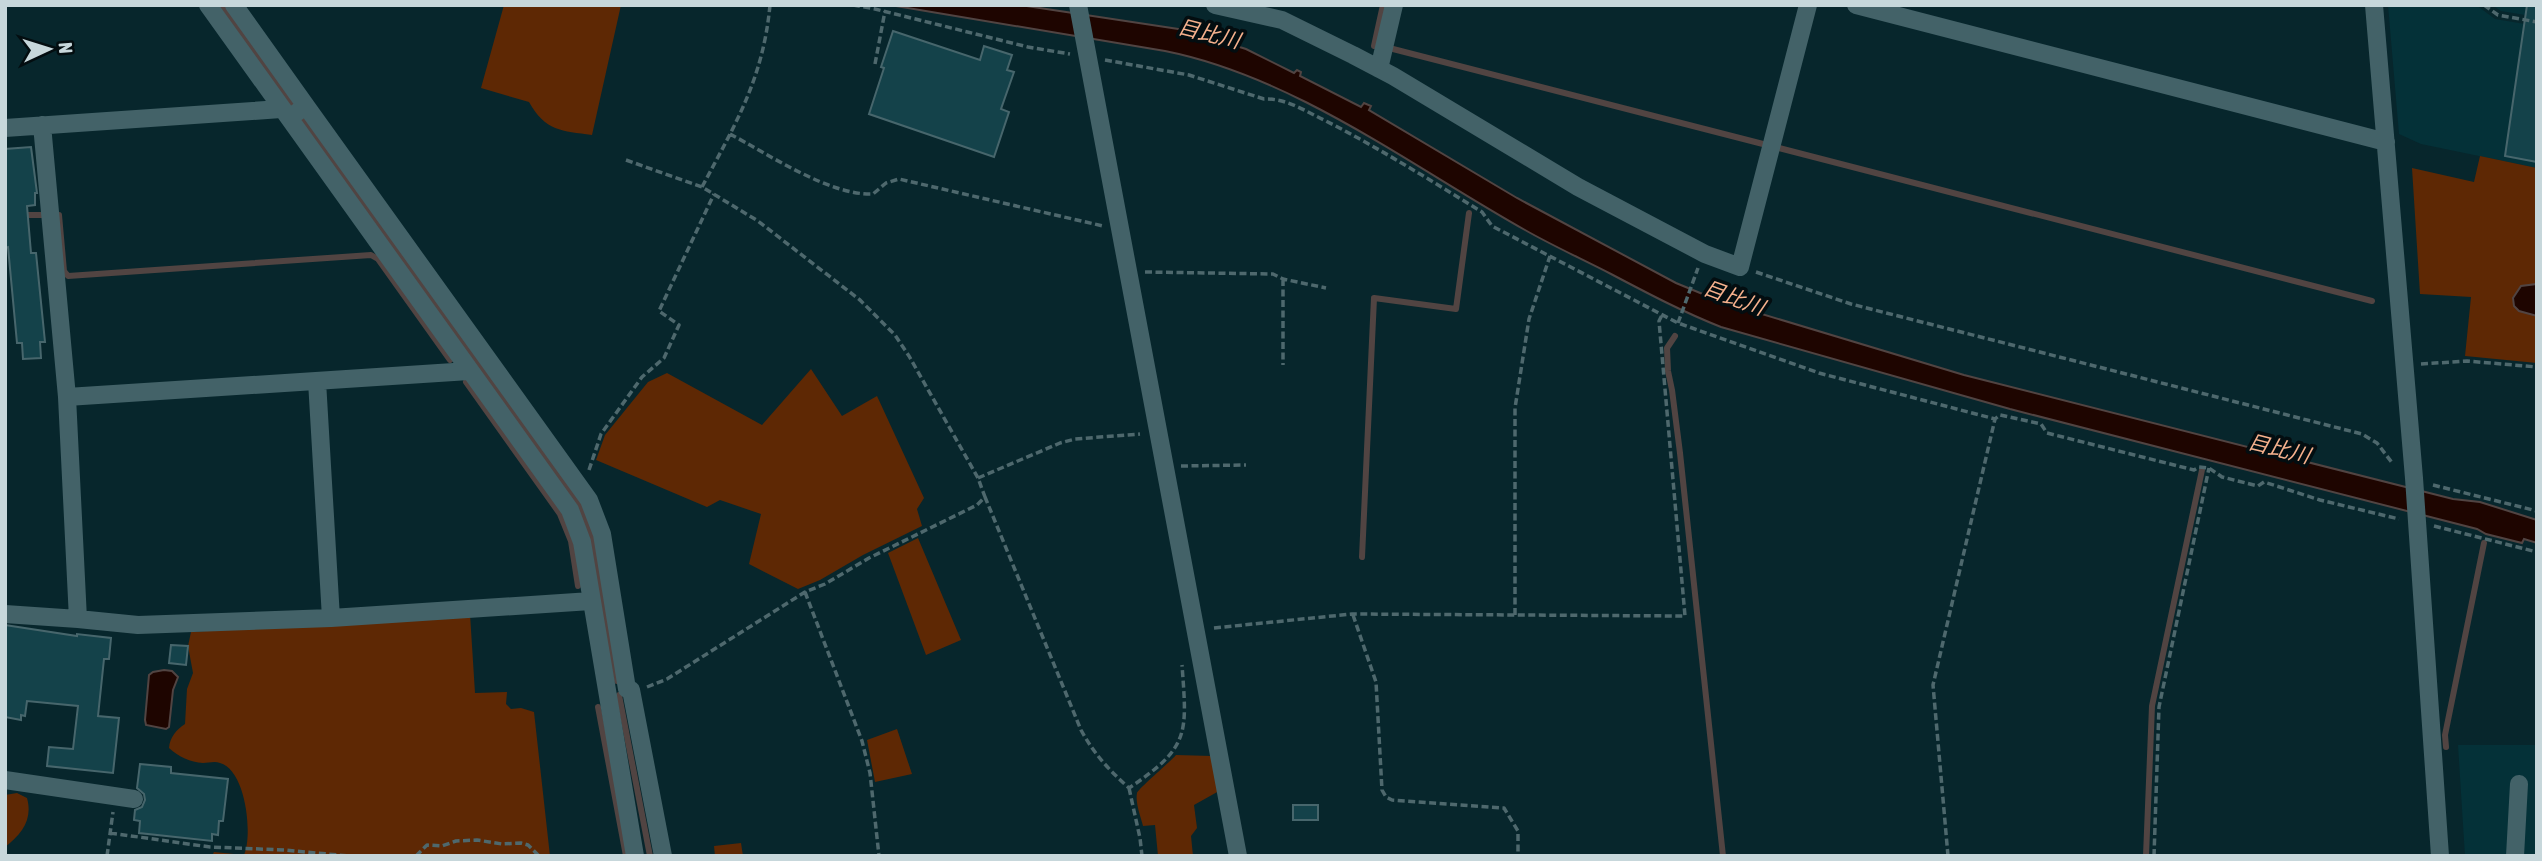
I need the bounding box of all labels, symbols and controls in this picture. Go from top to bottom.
north arrow [14,14,84,84]
water label: 目比川 [1176,14,1245,53]
text: N [55,41,77,54]
water label: 目比川 [1701,275,1770,320]
water label: 目比川 [2246,429,2315,468]

